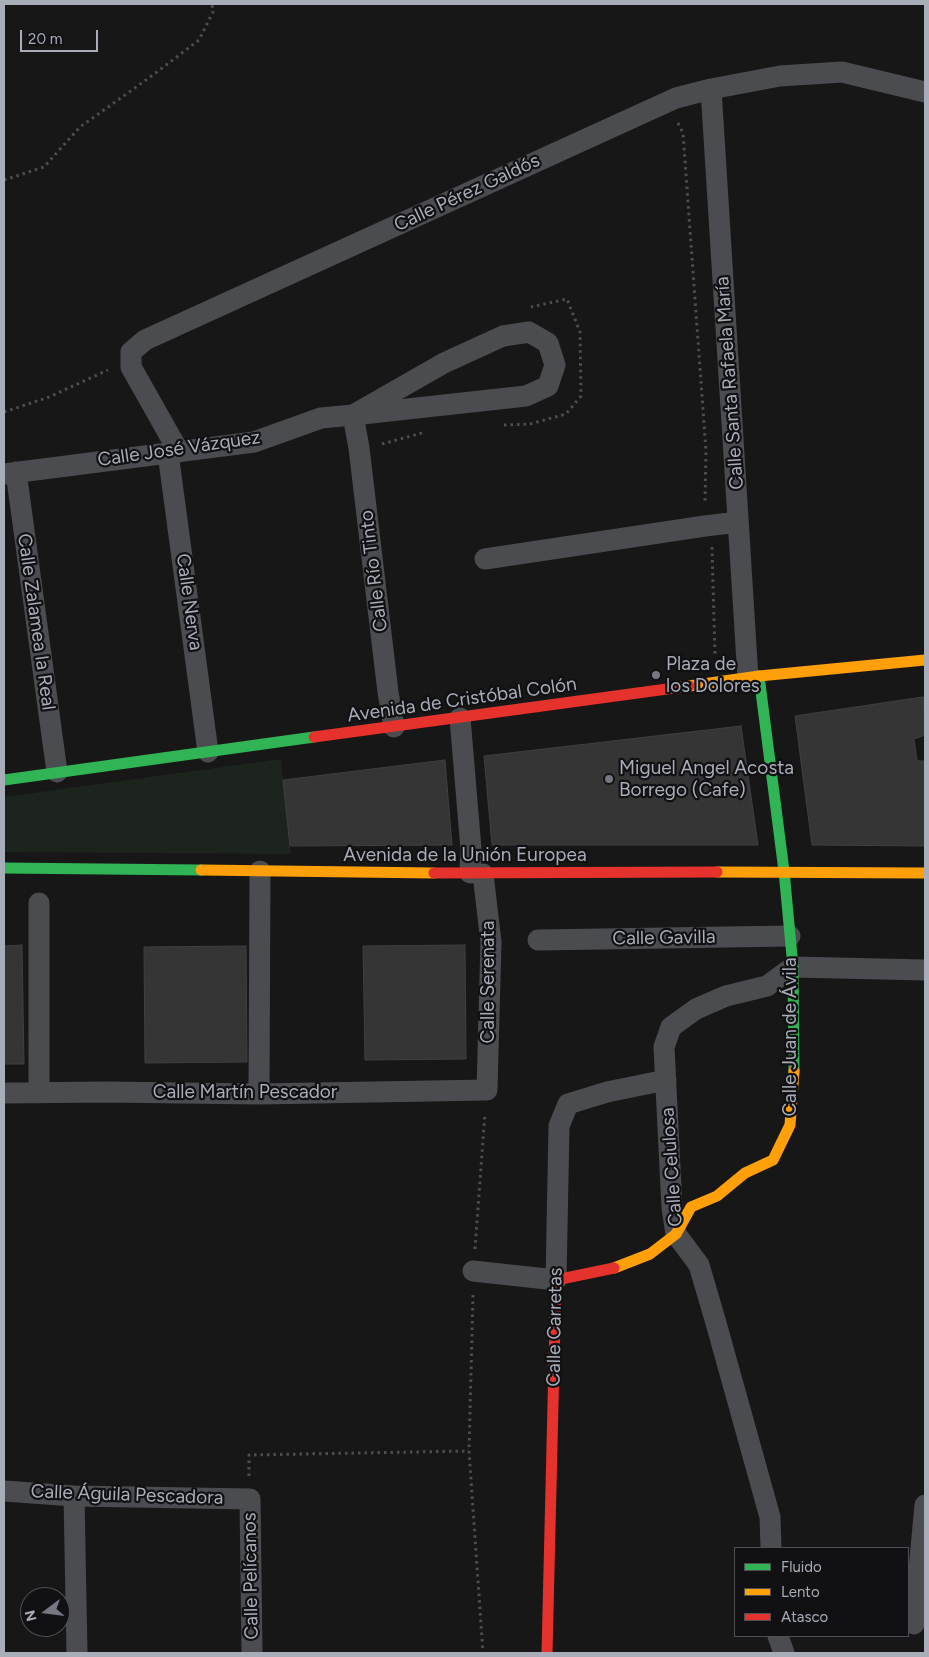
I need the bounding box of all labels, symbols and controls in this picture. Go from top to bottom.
scale bar [22,20,100,52]
text: 20 m [28,30,62,48]
street label: Calle Pérez Galdós [391,149,543,237]
street label: Calle Santa Rafaela María [711,276,749,490]
street label: Calle José Vázquez [96,426,262,472]
street label: Calle Río Tinto [355,509,393,633]
street label: Calle Zalamea la Real [12,532,60,712]
street label: Calle Nerva [171,552,207,652]
place label: Plaza de los Dolores [666,653,760,697]
marker: Plaza de los Dolores [650,669,662,681]
street label: Avenida de Cristóbal Colón [346,673,578,727]
place label: Miguel Angel Acosta Borrego (Cafe) [619,757,794,801]
marker: Miguel Angel Acosta Borrego (Cafe) [603,773,615,785]
street label: Avenida de la Unión Europea [343,844,587,866]
street label: Calle Serenata [477,921,499,1043]
street label: Calle Gavilla [612,926,716,950]
street label: Calle Juan de Ávila [779,957,801,1117]
street label: Calle Martín Pescador [153,1081,337,1103]
street label: Calle Celulosa [656,1107,688,1227]
street label: Calle Carretas [543,1267,567,1387]
street label: Calle Águila Pescadora [30,1480,224,1510]
street label: Calle Pelícanos [238,1512,264,1640]
legend [734,1547,909,1637]
text: Fluido [781,1558,822,1576]
text: Lento [781,1583,820,1601]
north arrow [20,1587,70,1637]
text: N [21,1608,41,1623]
text: Atasco [781,1608,828,1626]

